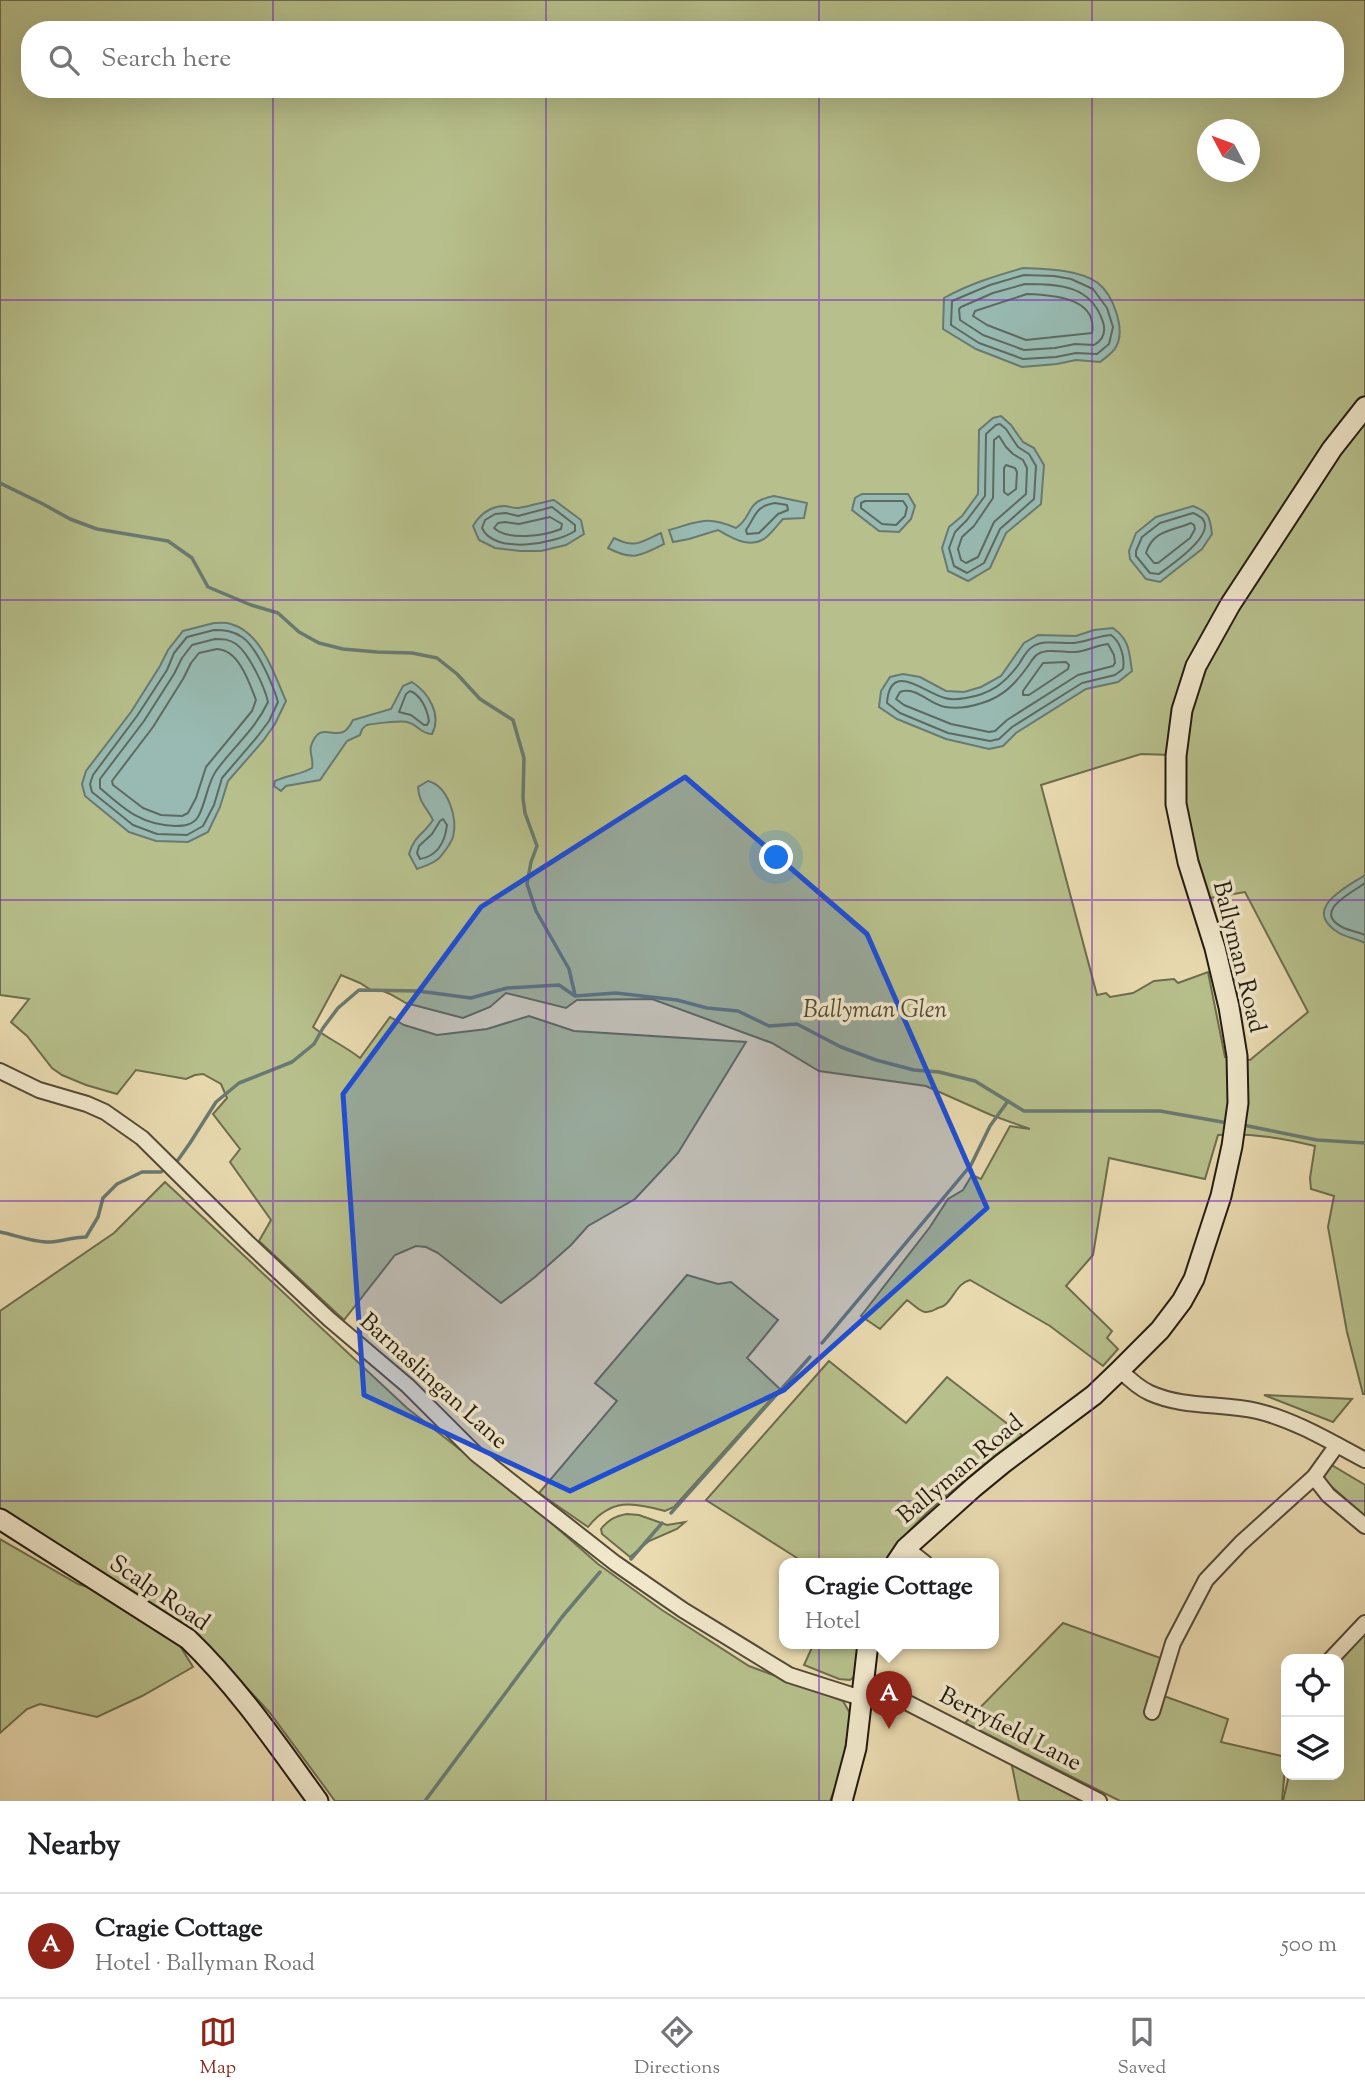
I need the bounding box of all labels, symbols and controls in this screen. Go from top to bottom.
search box [21,21,1344,98]
icon: search [45,41,83,79]
text: Search here [101,41,231,78]
north arrow [1197,119,1260,182]
your location [759,840,793,874]
street label: Ballyman Road [1203,877,1273,1037]
park label: Ballyman Glen [803,994,947,1028]
street label: Barnaslingan Lane [351,1306,515,1458]
street label: Ballyman Road [891,1407,1032,1533]
street label: Scalp Road [102,1548,217,1641]
popup [779,1558,999,1649]
text: Cragie Cottage [805,1569,973,1606]
text: Hotel [805,1606,861,1639]
map controls [1281,1654,1344,1780]
button: locate [1281,1654,1344,1717]
pin: A [866,1671,912,1729]
street label: Berryfield Lane [933,1679,1087,1781]
button: layers [1281,1717,1344,1780]
text: Nearby [28,1825,120,1868]
text: Cragie Cottage [95,1911,263,1948]
text: A [42,1929,60,1962]
text: 500 m [1281,1929,1337,1962]
text: Hotel · Ballyman Road [95,1948,315,1981]
tab: Map [199,2013,237,2082]
tab: Directions [634,2013,720,2082]
tab: Saved [1117,2013,1166,2082]

